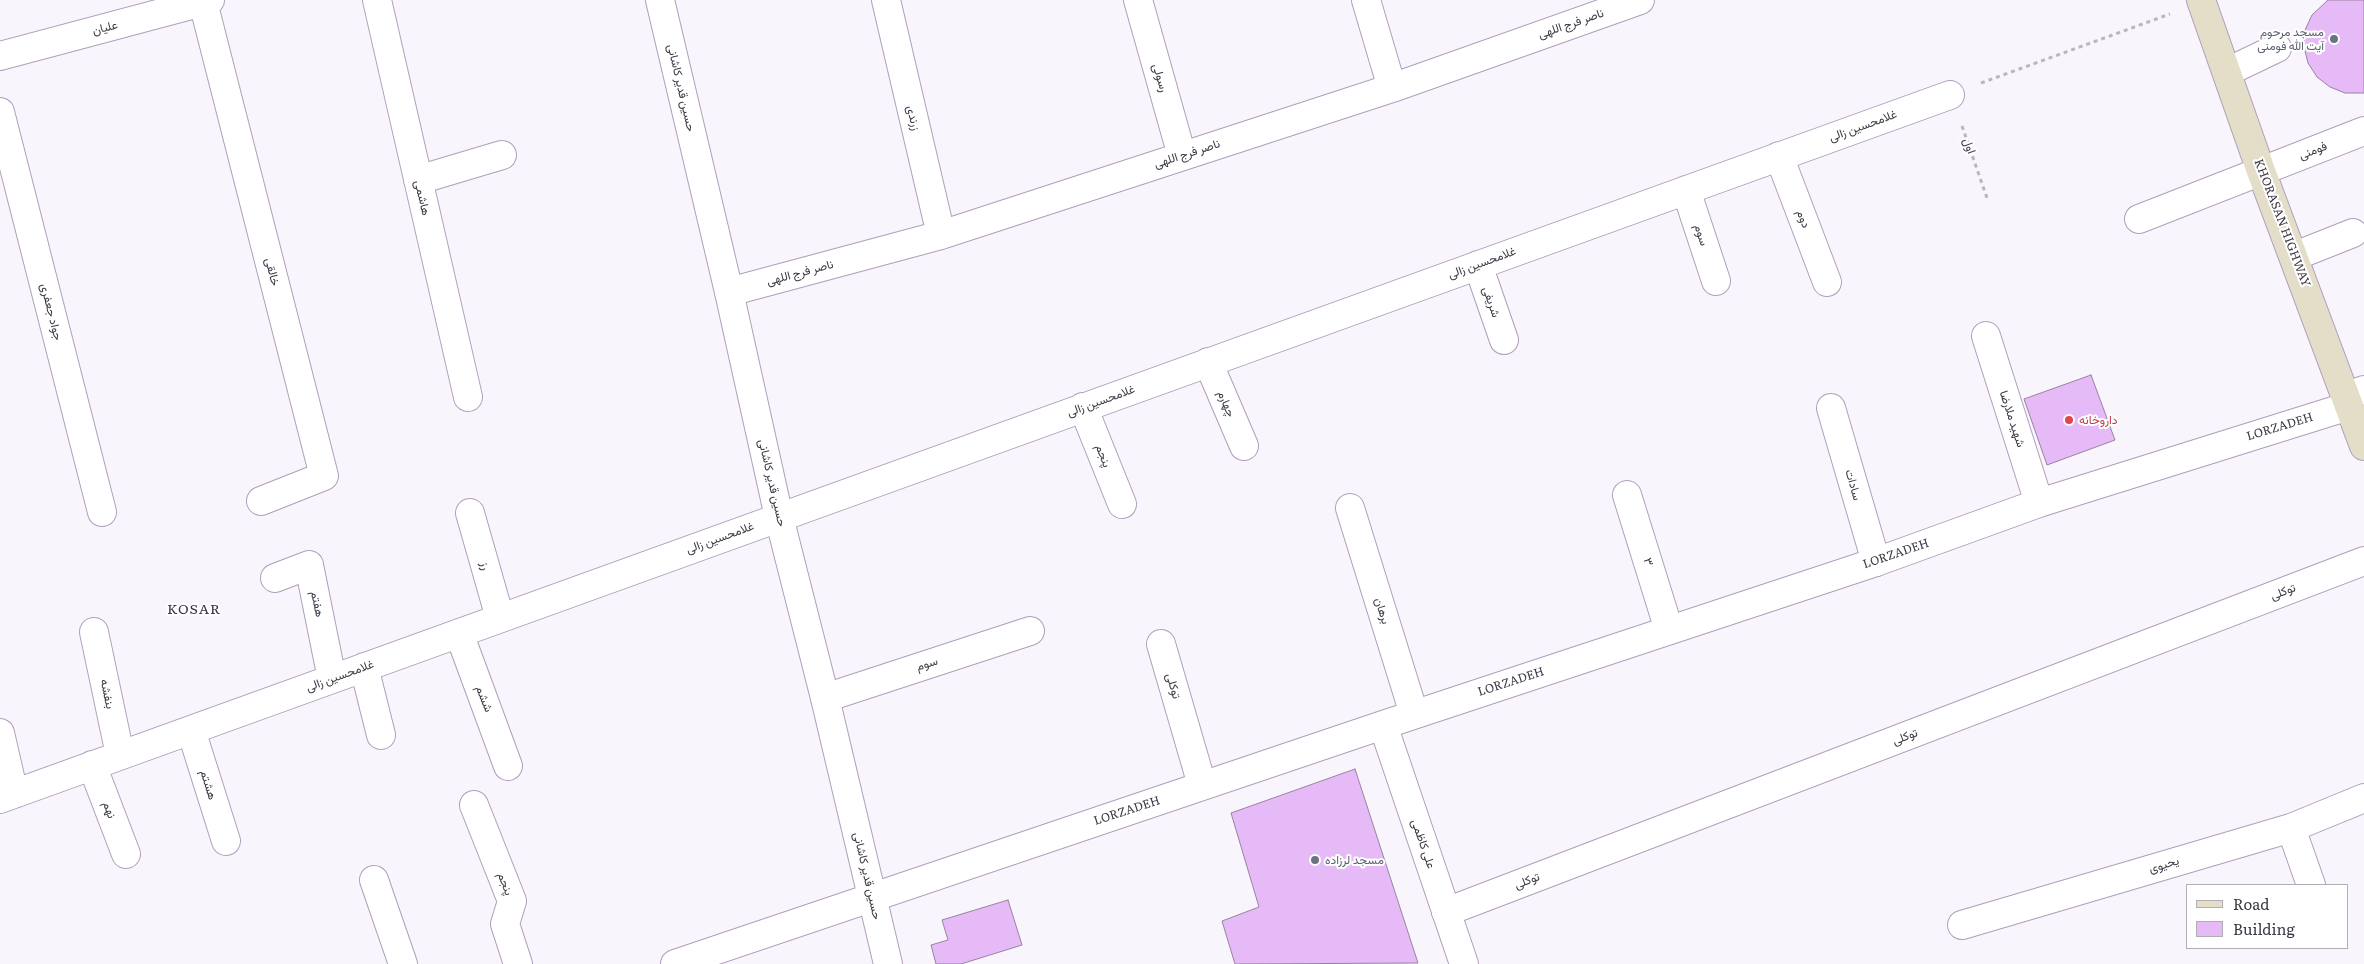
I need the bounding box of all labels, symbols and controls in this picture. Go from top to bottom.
street label: ناصر فرج اللهی [1536,6,1606,42]
street label: علیان [91,18,119,38]
place label: مسجد مرحوم آیت الله فومنی [2257,25,2324,53]
marker: مسجد مرحوم آیت الله فومنی [2328,33,2340,45]
street label: حسین قدیر کاشانی [664,43,698,133]
street label: رسولی [1149,62,1171,94]
street label: زرندی [903,104,923,132]
street label: غلامحسین زالی [1827,107,1899,145]
street label: اول [1960,136,1978,156]
street label: ناصر فرج اللهی [1152,137,1222,171]
street label: فومنی [2297,139,2329,163]
street label: KHORASAN HIGHWAY [2251,157,2313,289]
street label: هاشمی [411,179,433,217]
street label: دوم [1793,208,1813,230]
street label: سوم [1691,222,1711,248]
street label: غلامحسین زالی [1446,244,1518,282]
street label: خالقی [262,256,282,288]
street label: ناصر فرج اللهی [765,257,835,289]
street label: جواد جعفری [37,282,65,342]
street label: شریفی [1479,285,1503,319]
street label: غلامحسین زالی [1065,382,1137,420]
street label: چهارم [1214,389,1238,419]
street label: شهید ملارضا [1996,389,2028,449]
street label: LORZADEH [2245,410,2315,444]
place label: داروخانه [2079,413,2118,427]
marker: داروخانه [2063,414,2075,426]
street label: حسین قدیر کاشانی [755,438,789,528]
street label: پنجم [1092,442,1114,470]
street label: سادات [1842,468,1864,502]
street label: غلامحسین زالی [684,519,756,557]
street label: LORZADEH [1861,536,1931,572]
street label: ۳ [1640,556,1656,568]
street label: رز [477,560,493,572]
street label: توکلی [2268,581,2298,603]
street label: هفتم [307,590,327,618]
street label: برهان [1371,596,1393,626]
district label: KOSAR [166,602,222,618]
street label: سوم [914,654,940,674]
street label: غلامحسین زالی [304,657,376,695]
street label: LORZADEH [1476,665,1546,699]
street label: توکلی [1163,672,1183,700]
street label: بنفشه [97,678,117,710]
street label: ششم [472,684,496,714]
street label: توکلی [1890,726,1920,748]
street label: هشتم [197,768,219,802]
street label: LORZADEH [1092,794,1162,828]
street label: نهم [99,799,119,821]
street label: علی کاظمی [1408,817,1438,871]
street label: حسین قدیر کاشانی [850,831,884,921]
place label: مسجد لرزاده [1325,853,1384,867]
marker: مسجد لرزاده [1309,854,1321,866]
street label: یحیوی [2147,854,2181,876]
street label: پنجم [494,870,516,898]
street label: توکلی [1512,870,1542,892]
legend [2186,884,2349,949]
text: Road [2233,892,2269,915]
text: Building [2233,917,2295,940]

